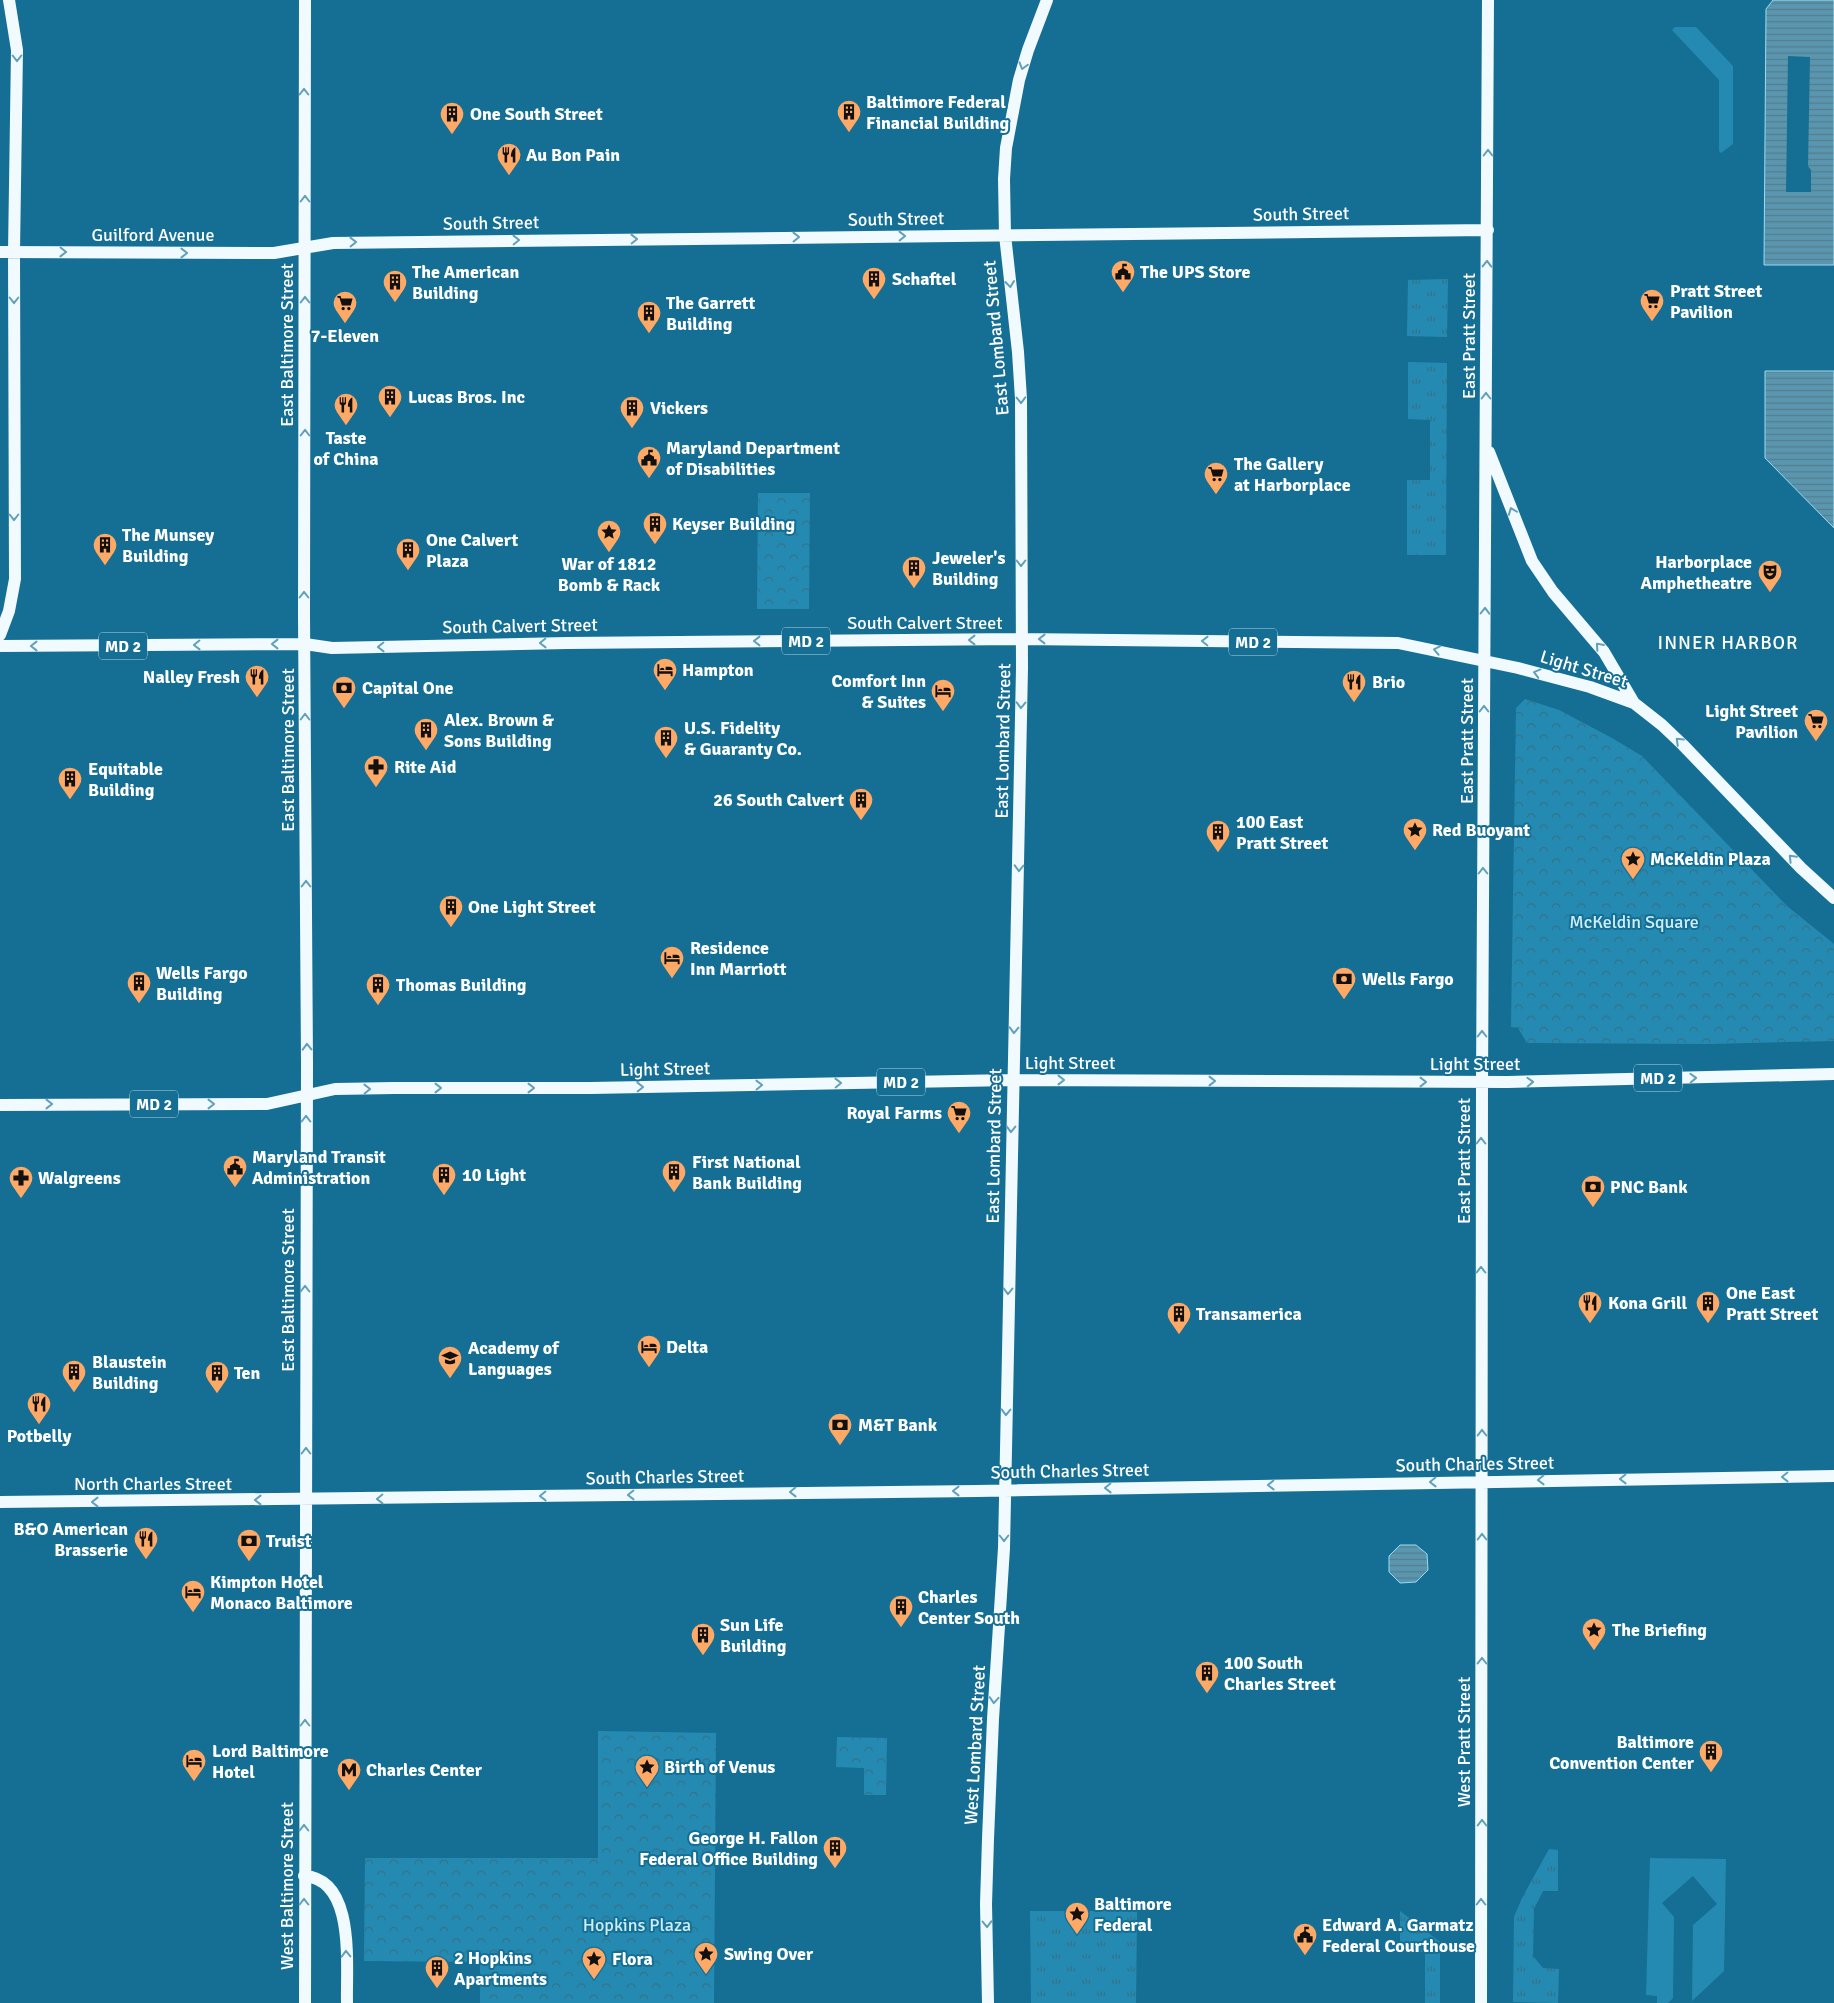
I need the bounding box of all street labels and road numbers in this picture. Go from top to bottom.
street label: South Street [1253,202,1349,226]
street label: South Street [848,207,944,231]
street label: South Street [443,211,539,235]
street label: Guilford Avenue [92,224,214,246]
street label: East Lombard Street [978,260,1014,416]
street label: East Baltimore Street [276,263,298,427]
street label: East Pratt Street [1458,273,1480,399]
street label: South Calvert Street [847,612,1003,634]
street label: South Calvert Street [442,614,598,638]
road number: MD 2 [782,627,830,654]
road number: MD 2 [1229,628,1277,656]
road number: MD 2 [99,632,147,659]
street label: Light Street [1538,645,1630,693]
street label: East Lombard Street [991,663,1015,819]
street label: East Baltimore Street [277,668,299,832]
street label: East Pratt Street [1456,678,1478,804]
street label: Light Street [1025,1052,1115,1074]
street label: Light Street [1430,1053,1520,1075]
street label: Light Street [620,1057,710,1081]
road number: MD 2 [1634,1064,1682,1092]
road number: MD 2 [877,1068,925,1096]
street label: East Lombard Street [982,1068,1006,1224]
road number: MD 2 [130,1090,178,1118]
street label: East Pratt Street [1453,1098,1475,1224]
street label: East Baltimore Street [277,1208,299,1372]
street label: South Charles Street [1396,1452,1554,1476]
street label: South Charles Street [991,1459,1149,1483]
street label: South Charles Street [586,1465,744,1489]
street label: North Charles Street [74,1473,232,1495]
street label: West Lombard Street [960,1665,990,1825]
street label: West Pratt Street [1453,1677,1475,1807]
street label: West Baltimore Street [276,1802,298,1970]

